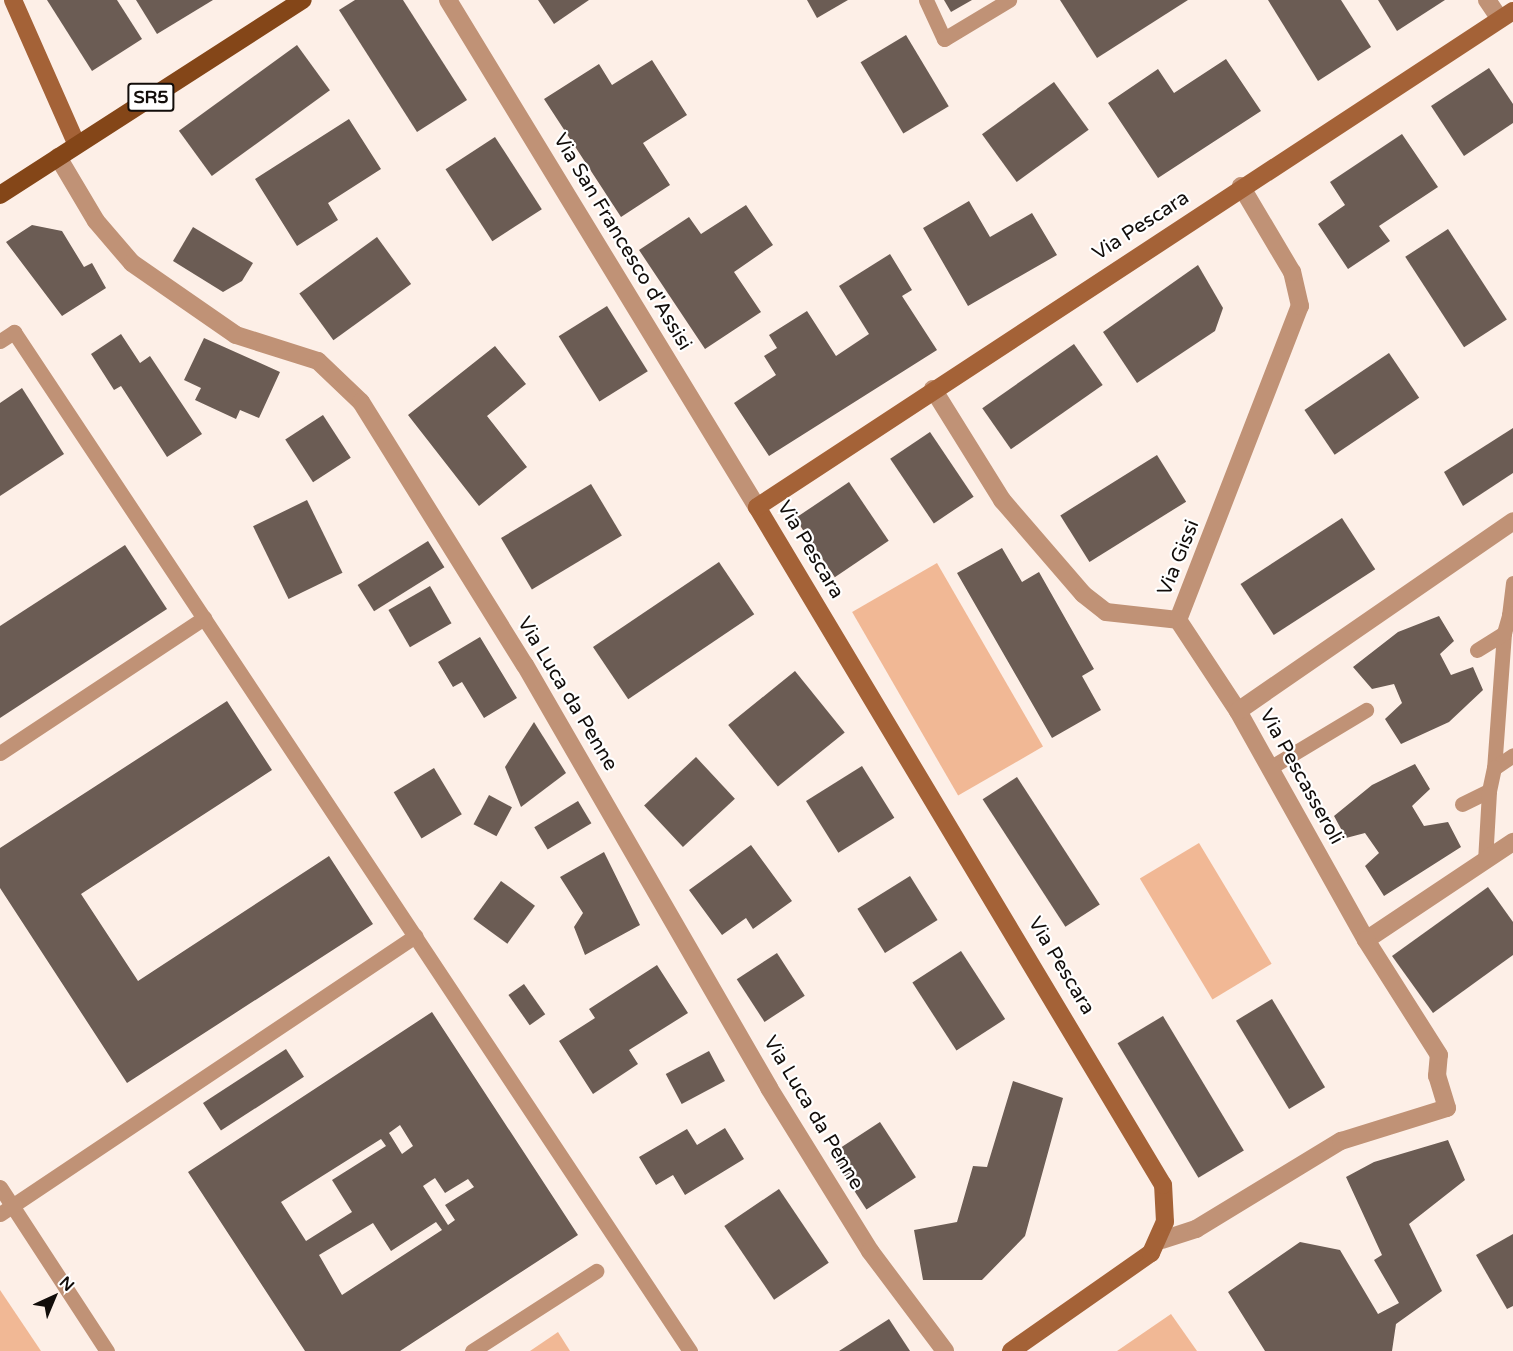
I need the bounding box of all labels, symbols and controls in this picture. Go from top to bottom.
road number: SR5 [127,82,175,112]
street label: Via San Francesco d'Assisi [548,129,696,355]
street label: Via Pescara [1088,186,1194,266]
street label: Via Pescara [771,497,849,603]
street label: Via Gissi [1153,517,1205,599]
street label: Via Luca da Penne [512,613,622,775]
street label: Via Pescasseroli [1254,705,1348,849]
street label: Via Pescara [1022,913,1100,1019]
street label: Via Luca da Penne [758,1032,868,1194]
north arrow [24,1267,84,1327]
text: N [55,1272,78,1296]

